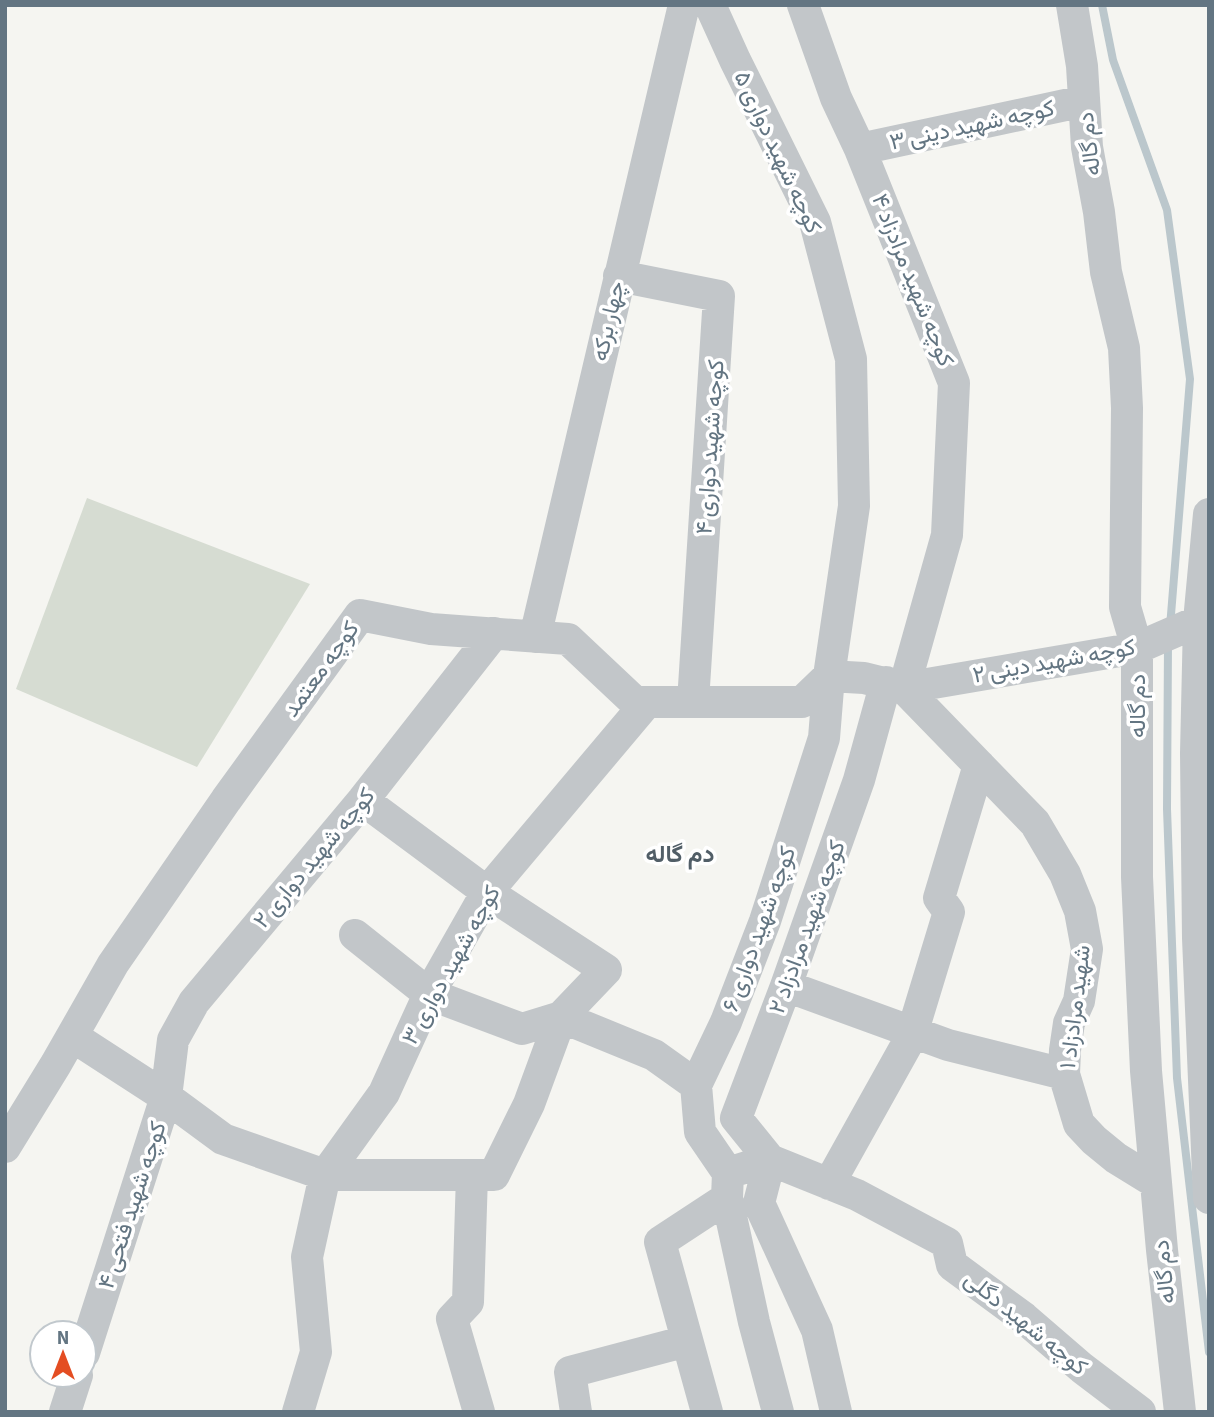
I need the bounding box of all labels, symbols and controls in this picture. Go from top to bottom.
street label: کوچه شهید دواری ۵ [726,65,830,239]
street label: کوچه شهید دینی ۳ [887,91,1057,159]
street label: دم گاله [1069,110,1109,178]
street label: کوچه شهید مرادزاد ۴ [863,189,963,371]
street label: چهار برکه [583,278,633,364]
street label: کوچه شهید دواری ۴ [687,358,733,536]
street label: کوچه معتمد [275,614,367,724]
street label: کوچه شهید دینی ۲ [970,630,1138,692]
street label: دم گاله [1121,674,1154,738]
street label: کوچه شهید دواری ۲ [245,781,383,935]
street label: کوچه شهید مرادزاد ۲ [760,836,854,1018]
district label: دم گاله [646,837,715,872]
street label: کوچه شهید دواری ۶ [714,842,804,1016]
street label: کوچه شهید دواری ۳ [394,879,508,1051]
street label: شهید مرادزاد ۱ [1051,943,1099,1071]
street label: کوچه شهید فتحی ۴ [89,1117,175,1293]
street label: دم گاله [1144,1238,1184,1306]
street label: کوچه شهید دگلی [957,1263,1095,1383]
north arrow [28,1319,98,1389]
text: N [57,1325,69,1352]

